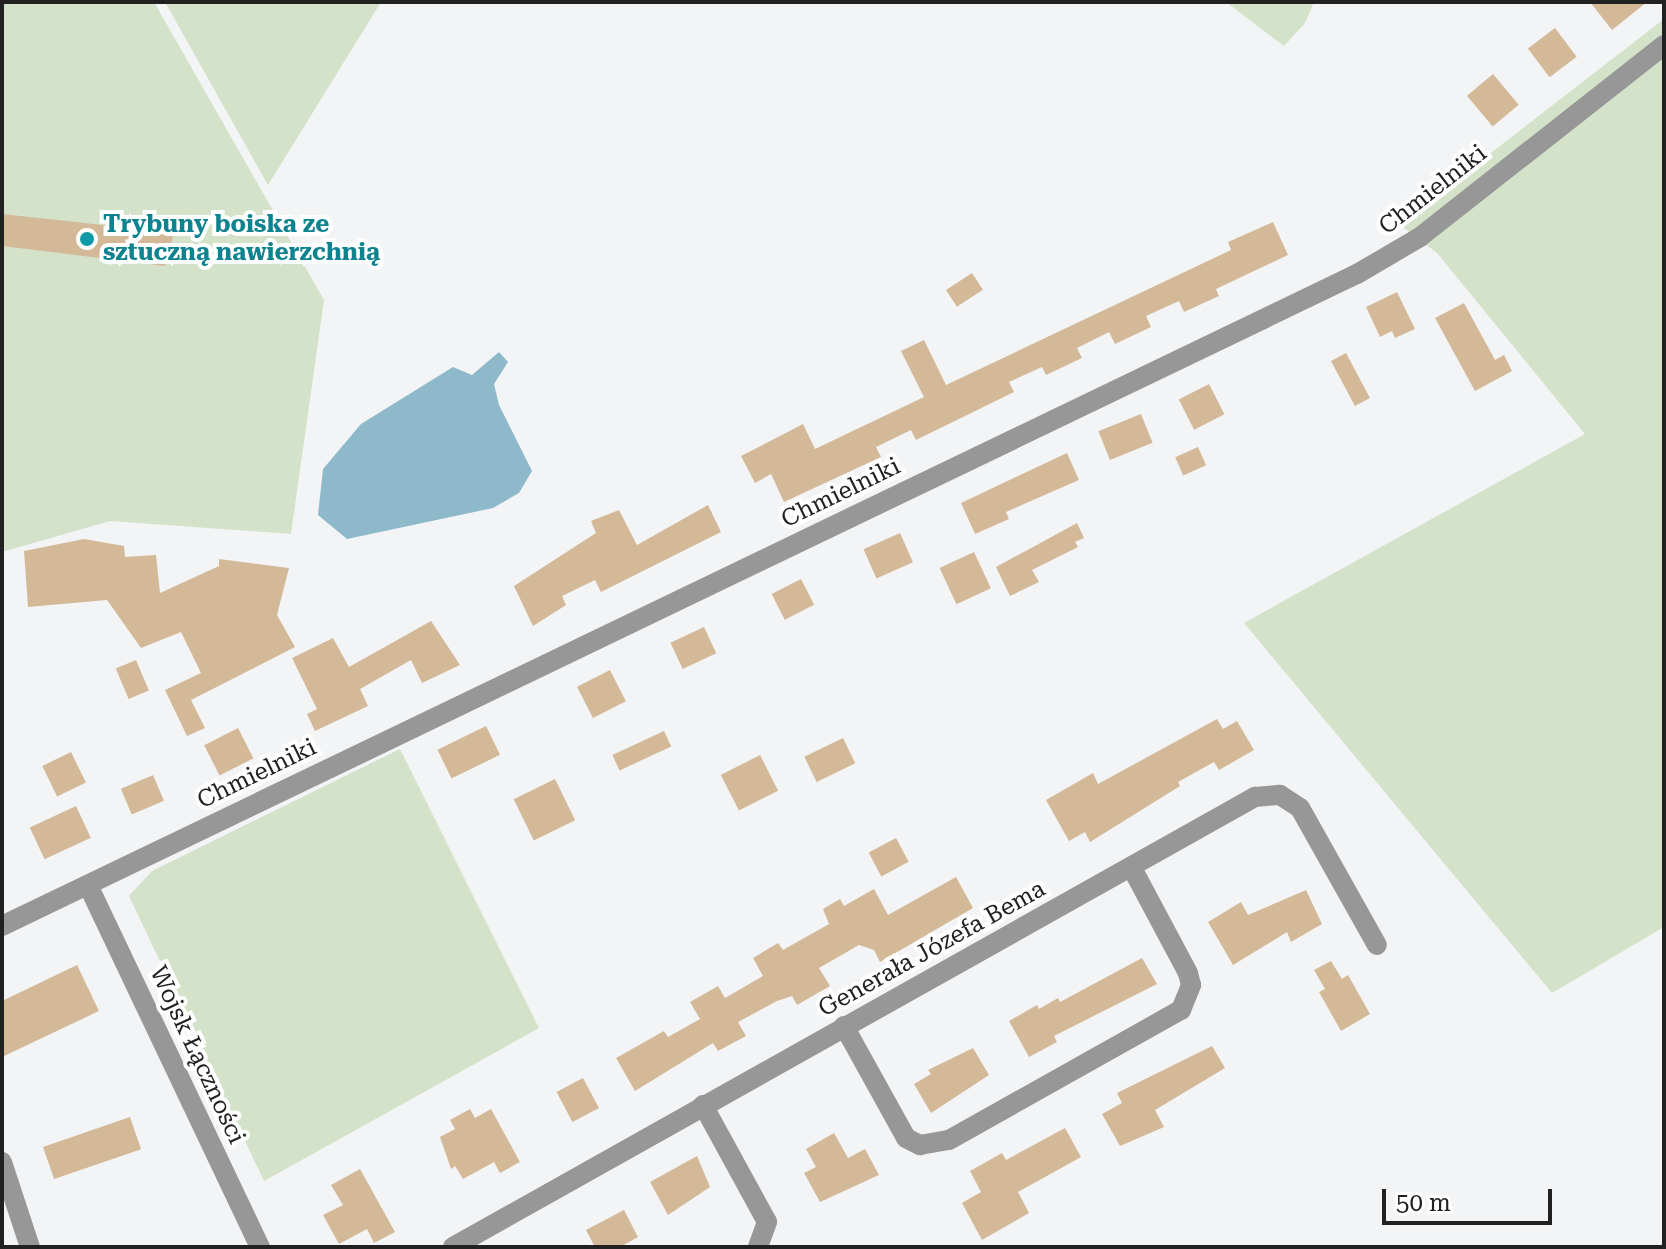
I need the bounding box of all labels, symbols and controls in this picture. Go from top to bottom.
street label: Chmielniki [1373,139,1493,241]
place label: Trybuny boiska ze sztuczną nawierzchnią [103,211,380,267]
marker: Trybuny boiska ze sztuczną nawierzchnią [78,230,96,248]
street label: Chmielniki [777,452,905,534]
street label: Chmielniki [193,733,321,815]
street label: Generała Józefa Bema [814,875,1050,1023]
street label: Wojsk Łączności [143,961,251,1149]
scale bar [1386,1173,1556,1223]
text: 50 m [1396,1189,1451,1217]

